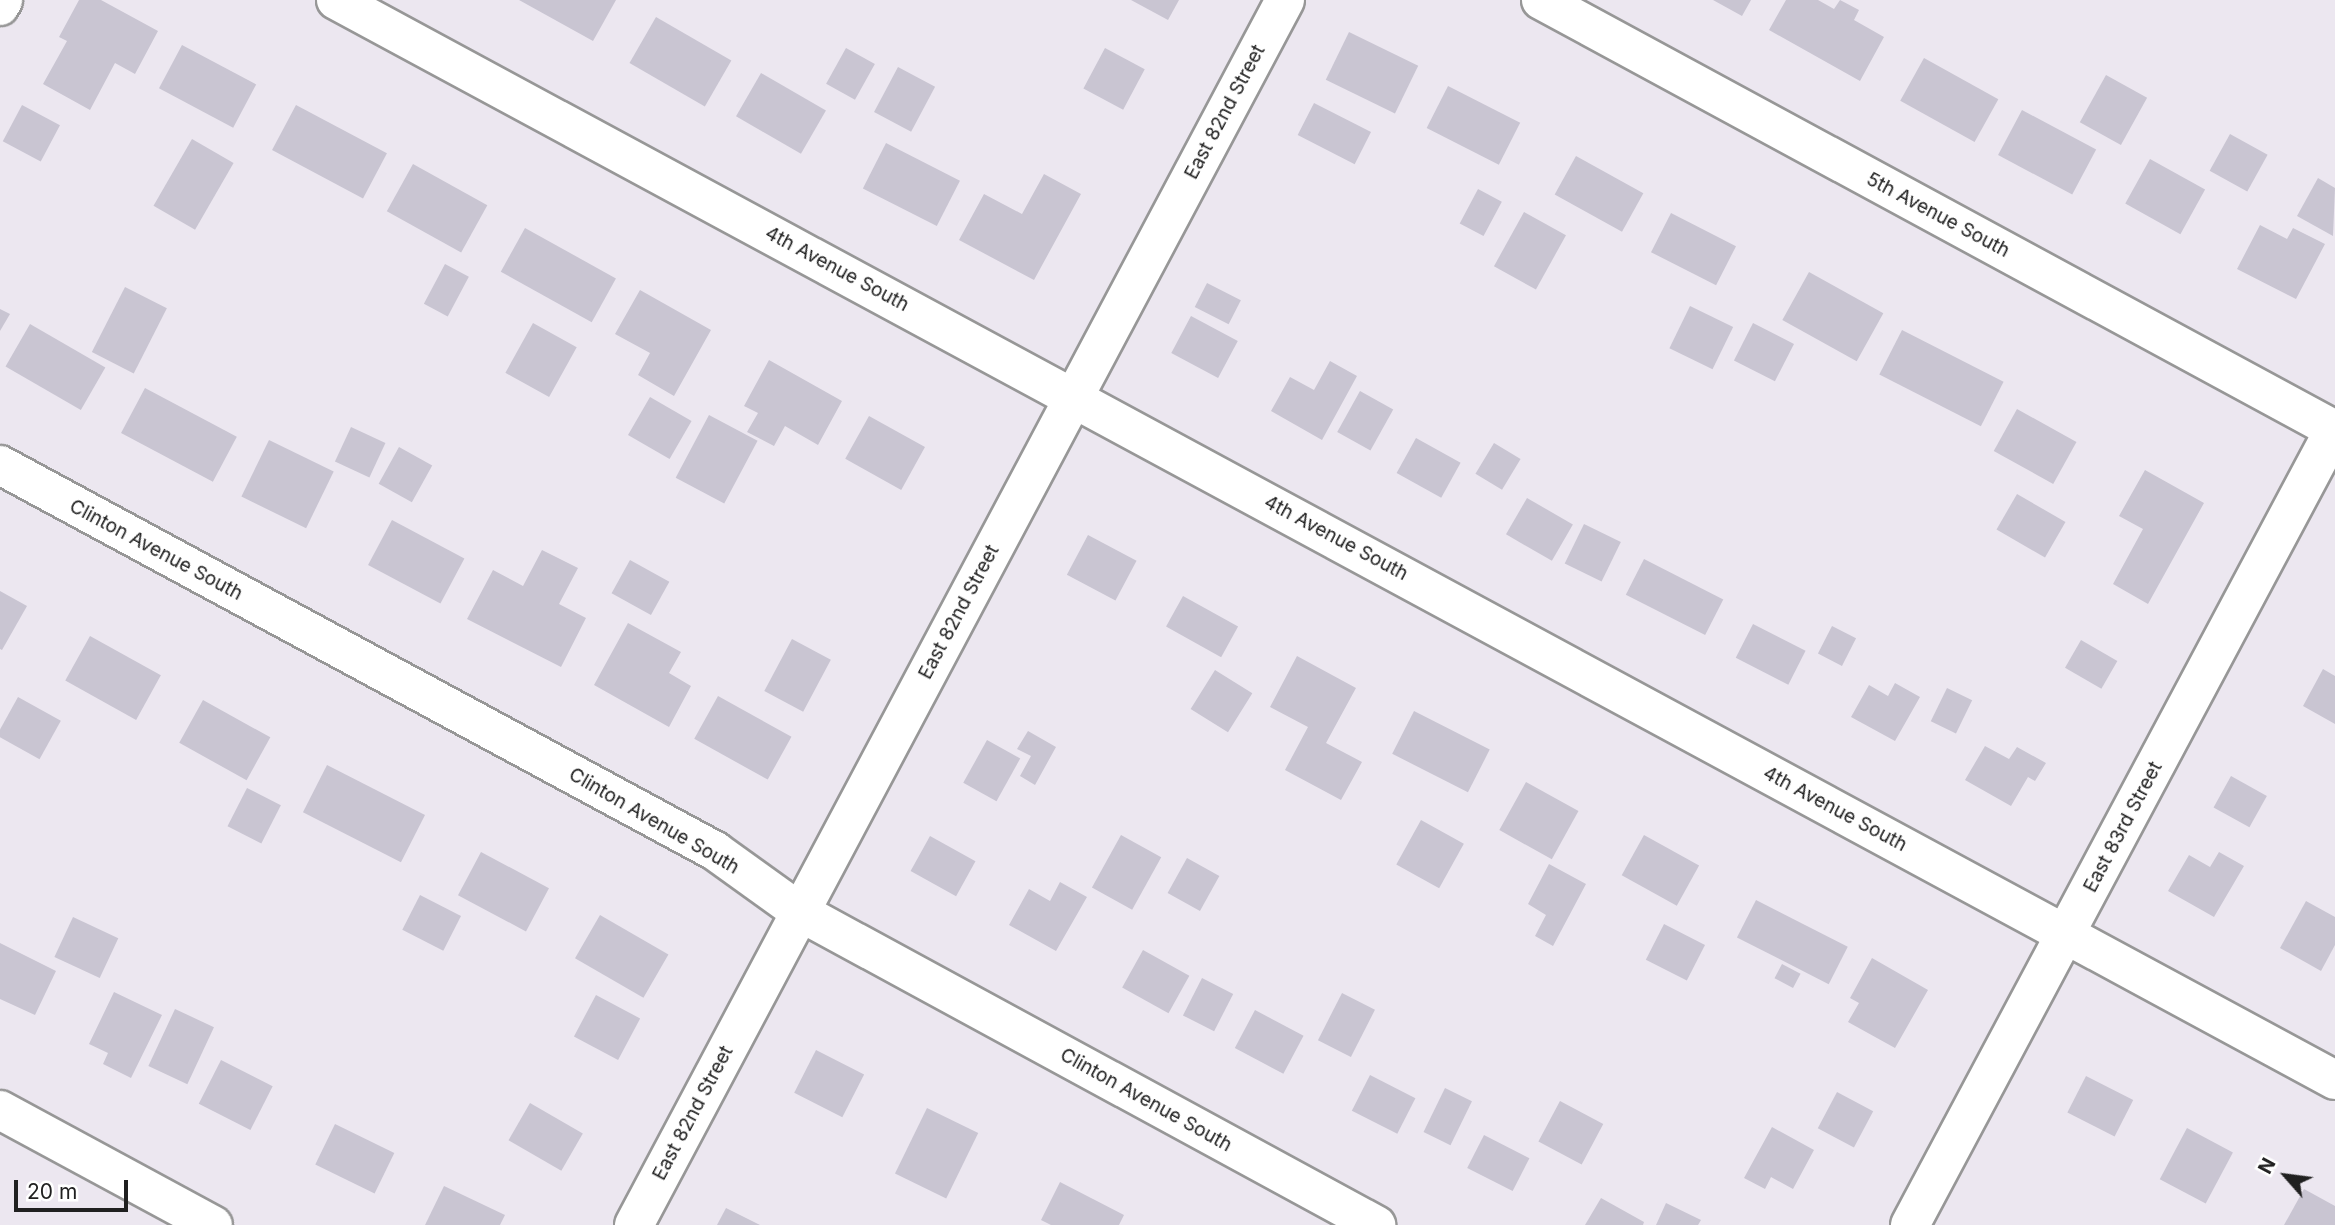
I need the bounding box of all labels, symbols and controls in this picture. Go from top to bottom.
street label: East 82nd Street [1180,41,1270,183]
street label: 5th Avenue South [1863,168,2013,262]
street label: 4th Avenue South [761,222,913,316]
street label: 4th Avenue South [1260,491,1412,585]
street label: Clinton Avenue South [66,495,246,605]
street label: East 82nd Street [914,541,1004,683]
street label: East 83rd Street [2079,758,2167,896]
street label: 4th Avenue South [1759,762,1911,856]
street label: Clinton Avenue South [565,763,743,879]
street label: East 82nd Street [648,1042,738,1184]
street label: Clinton Avenue South [1056,1043,1236,1157]
north arrow [2251,1141,2321,1211]
text: N [2253,1154,2281,1178]
scale bar [18,1166,131,1210]
text: 20 m [27,1179,77,1204]

